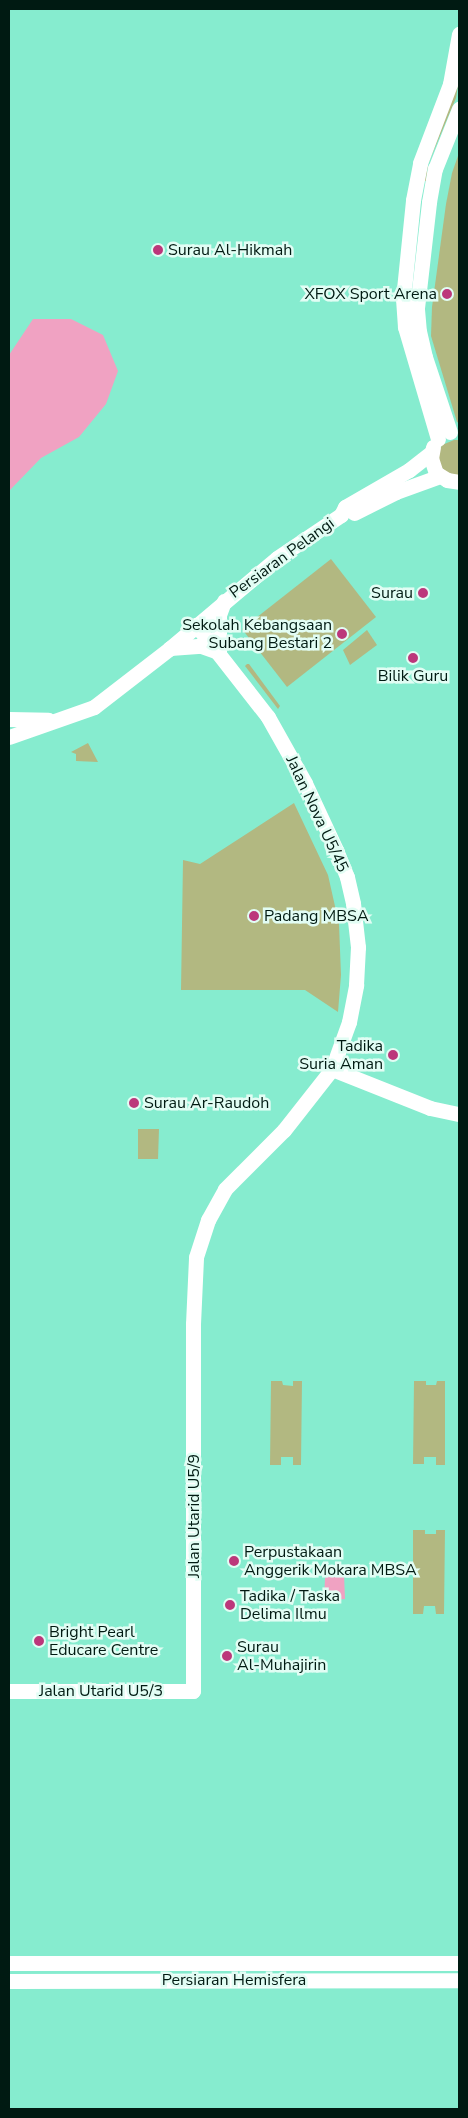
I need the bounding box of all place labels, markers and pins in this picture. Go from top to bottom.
place label: Surau Al-Hikmah [168,240,292,260]
marker: Surau Al-Hikmah [152,244,164,256]
place label: XFOX Sport Arena [304,284,437,304]
marker: XFOX Sport Arena [441,288,453,300]
place label: Surau [371,583,413,603]
marker: Surau [417,587,429,599]
place label: Sekolah Kebangsaan Subang Bestari 2 [182,615,332,653]
marker: Sekolah Kebangsaan Subang Bestari 2 [336,628,348,640]
marker: Bilik Guru [407,652,419,664]
place label: Bilik Guru [378,666,448,686]
place label: Padang MBSA [264,906,369,926]
marker: Padang MBSA [248,910,260,922]
place label: Tadika Suria Aman [299,1036,383,1074]
marker: Tadika Suria Aman [387,1049,399,1061]
place label: Surau Ar-Raudoh [144,1093,269,1113]
marker: Surau Ar-Raudoh [128,1097,140,1109]
place label: Perpustakaan Anggerik Mokara MBSA [244,1542,417,1580]
marker: Perpustakaan Anggerik Mokara MBSA [228,1555,240,1567]
place label: Tadika / Taska Delima Ilmu [240,1586,340,1624]
marker: Tadika / Taska Delima Ilmu [224,1599,236,1611]
place label: Bright Pearl Educare Centre [49,1622,158,1660]
marker: Bright Pearl Educare Centre [33,1635,45,1647]
place label: Surau Al-Muhajirin [237,1637,326,1675]
marker: Surau Al-Muhajirin [221,1650,233,1662]

